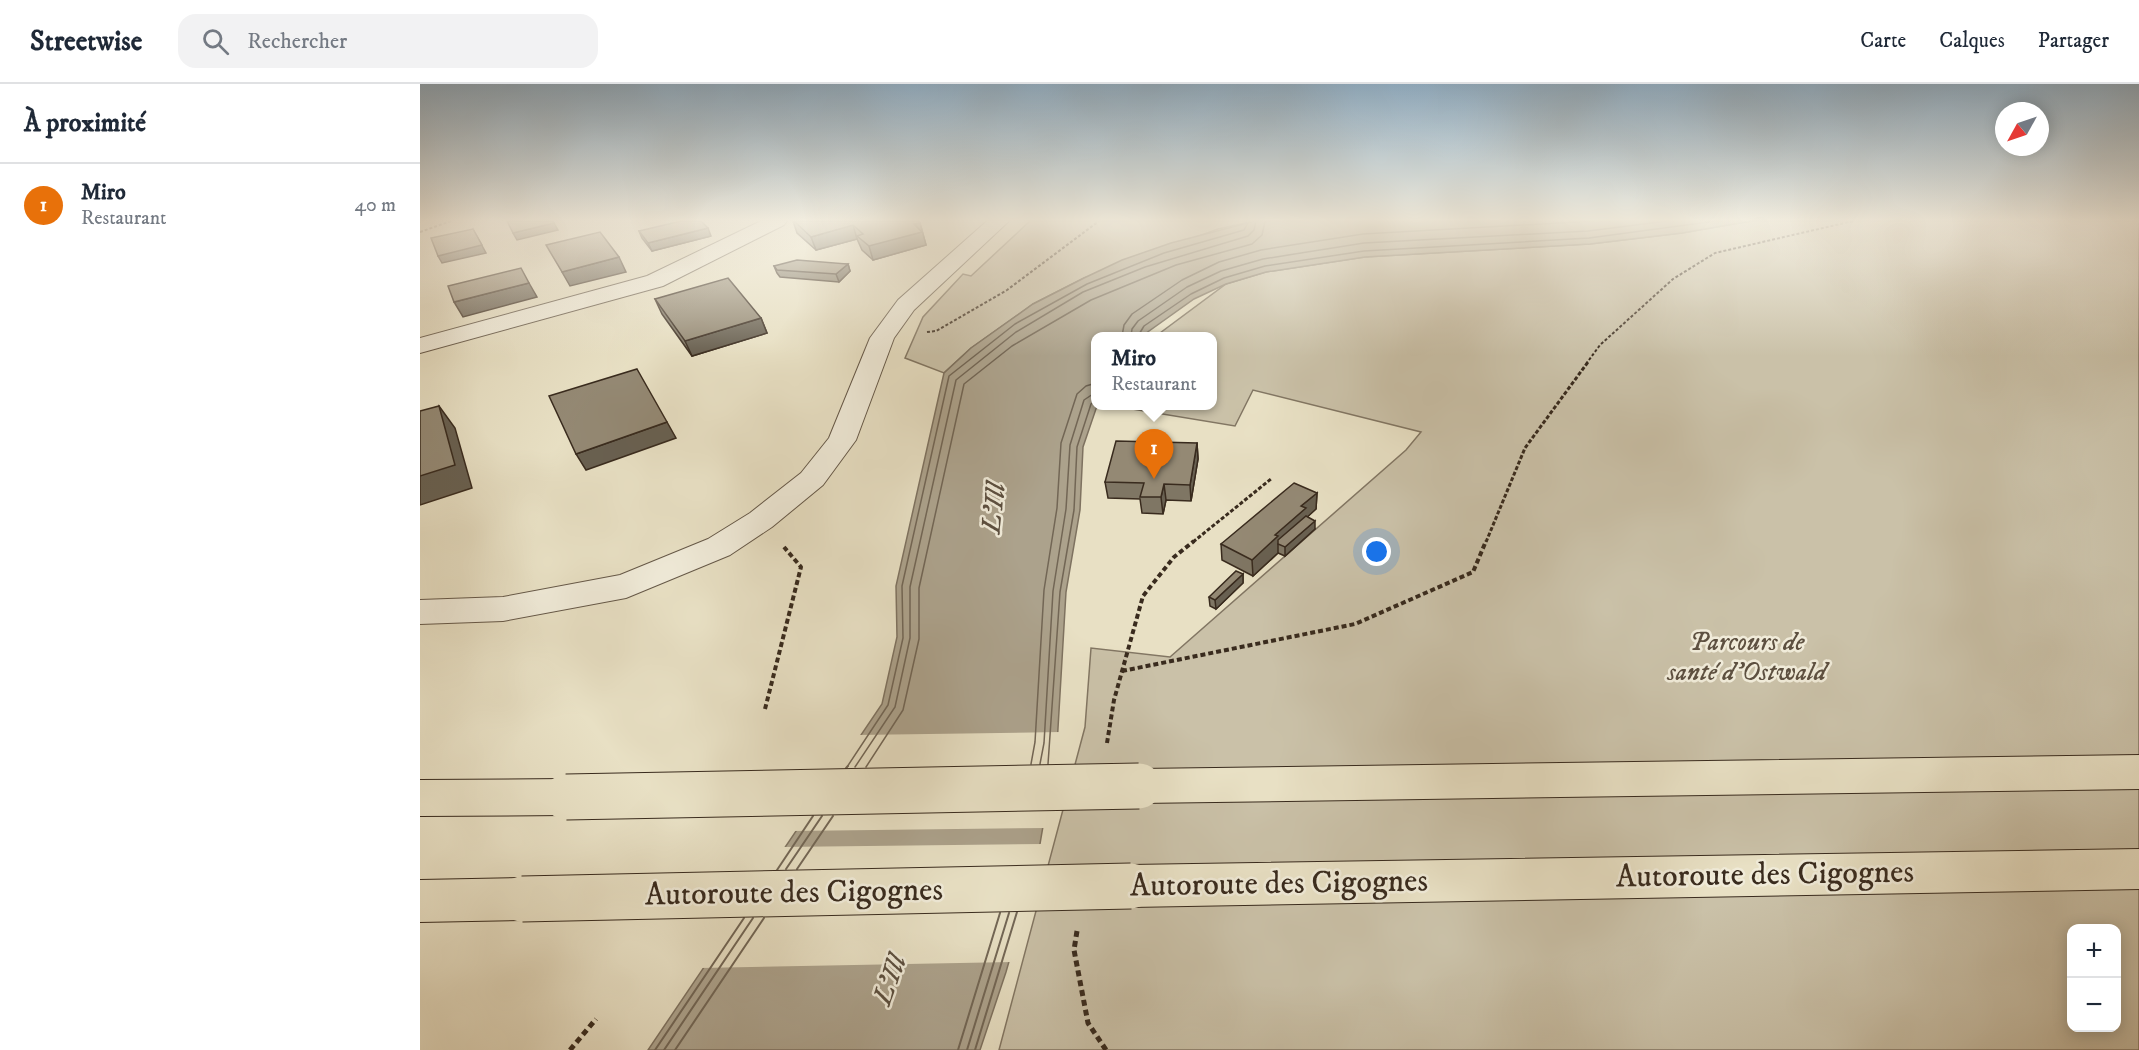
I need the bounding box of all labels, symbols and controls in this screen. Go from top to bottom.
search box [178,14,598,68]
text: Streetwise [30,24,142,59]
icon: search [199,25,232,58]
text: Rechercher [247,28,347,55]
text: Carte [1860,28,1906,54]
text: Calques [1939,28,2005,54]
text: Partager [2038,28,2109,54]
north arrow [1995,102,2049,156]
text: À proximité [24,107,146,140]
text: Miro [81,179,126,206]
text: 1 [40,193,47,218]
text: 40 m [354,193,396,218]
text: Restaurant [81,206,166,231]
popup [1091,332,1217,410]
text: Miro [1111,345,1156,372]
text: Restaurant [1111,372,1197,397]
pin: 1 [1134,430,1174,479]
water label: L'Ill [974,478,1014,537]
your location [1362,537,1391,566]
park label: Parcours de santé d'Ostwald [1667,626,1830,689]
street label: Autoroute des Cigognes [1616,852,1914,898]
street label: Autoroute des Cigognes [1130,861,1428,907]
street label: Autoroute des Cigognes [645,870,943,916]
map controls [2067,924,2121,1032]
button: + [2067,924,2121,978]
water label: L'Ill [865,948,916,1011]
button: − [2067,978,2121,1032]

